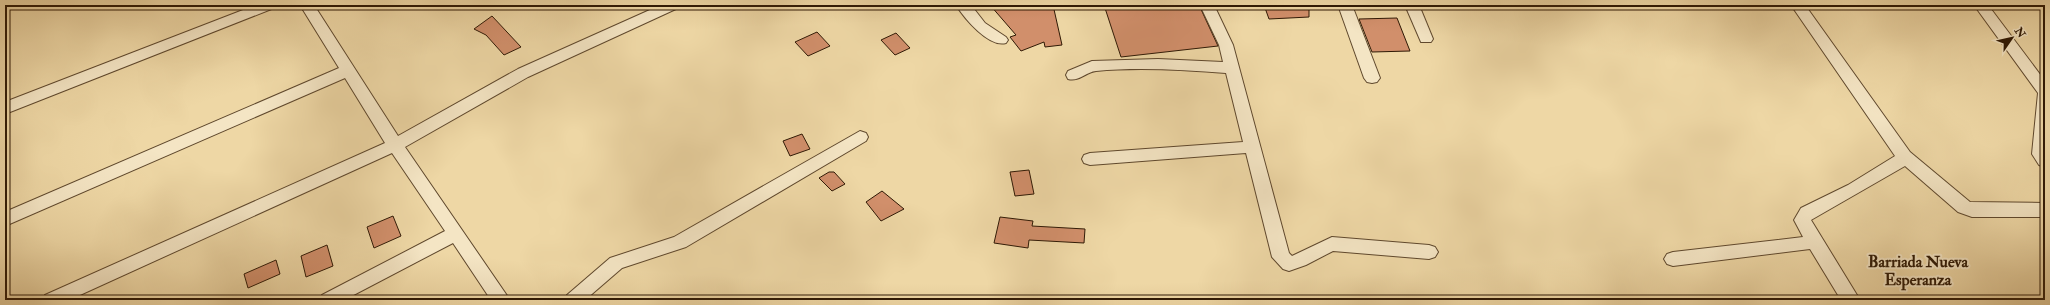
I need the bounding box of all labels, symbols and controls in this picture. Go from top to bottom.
north arrow [1992,18,2032,58]
text: N [2011,24,2029,41]
district label: Barriada Nueva Esperanza [1868,252,1968,291]

